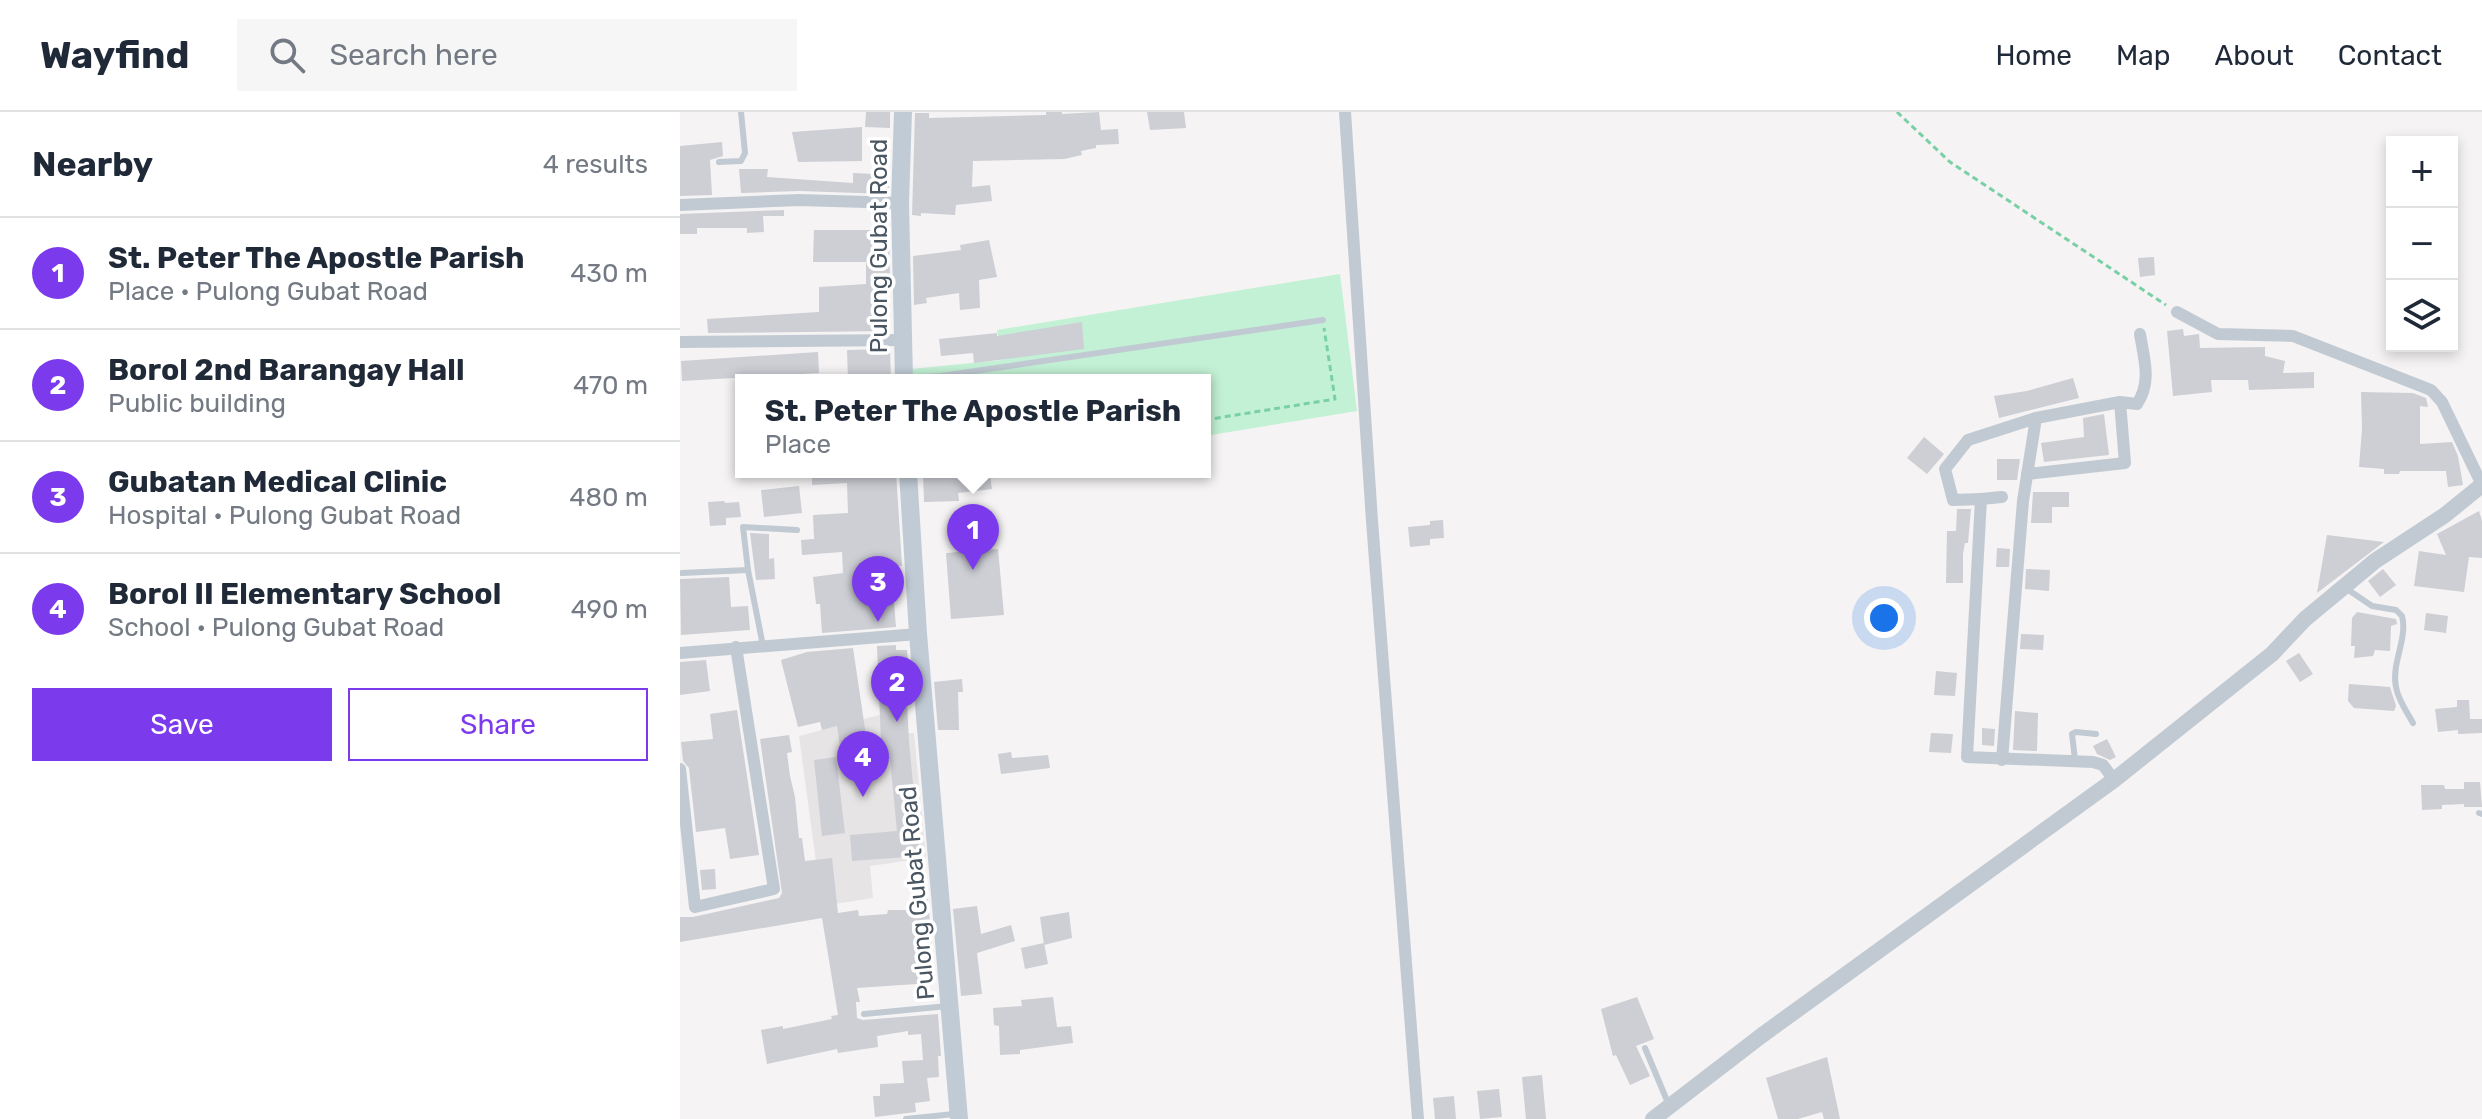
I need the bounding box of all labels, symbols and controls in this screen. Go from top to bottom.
search box [237,19,797,91]
text: Wayfind [40,32,189,78]
icon: search [265,33,309,77]
text: Search here [329,37,498,73]
text: Home [1995,39,2072,72]
text: Map [2116,39,2170,72]
text: About [2214,39,2294,72]
text: Contact [2338,39,2442,72]
map controls [2386,136,2458,352]
button: + [2386,136,2458,208]
street label: Pulong Gubat Road [865,139,893,353]
text: Nearby [32,144,153,185]
text: 4 results [543,149,648,180]
button: − [2386,208,2458,280]
text: St. Peter The Apostle Parish [108,240,525,276]
text: 1 [52,258,64,289]
text: 430 m [570,258,648,289]
text: Place · Pulong Gubat Road [108,276,428,307]
button: layers [2386,280,2458,352]
text: Borol 2nd Barangay Hall [108,352,464,388]
text: 2 [50,370,66,401]
text: 470 m [573,370,648,401]
popup [735,374,1211,478]
text: Public building [108,388,286,419]
text: St. Peter The Apostle Parish [765,393,1181,429]
text: Place [765,429,831,460]
text: Gubatan Medical Clinic [108,464,447,500]
text: 3 [49,482,67,513]
text: 480 m [569,482,648,513]
text: Hospital · Pulong Gubat Road [108,500,461,531]
pin: 1 [947,504,999,570]
pin: 3 [852,556,904,622]
text: Borol II Elementary School [108,576,501,612]
text: 4 [49,594,67,625]
text: 490 m [571,594,648,625]
your location [1864,598,1904,638]
text: School · Pulong Gubat Road [108,612,444,643]
pin: 2 [871,656,923,722]
button: Save [32,688,332,761]
button: Share [348,688,648,761]
pin: 4 [837,731,889,797]
street label: Pulong Gubat Road [894,785,940,1001]

